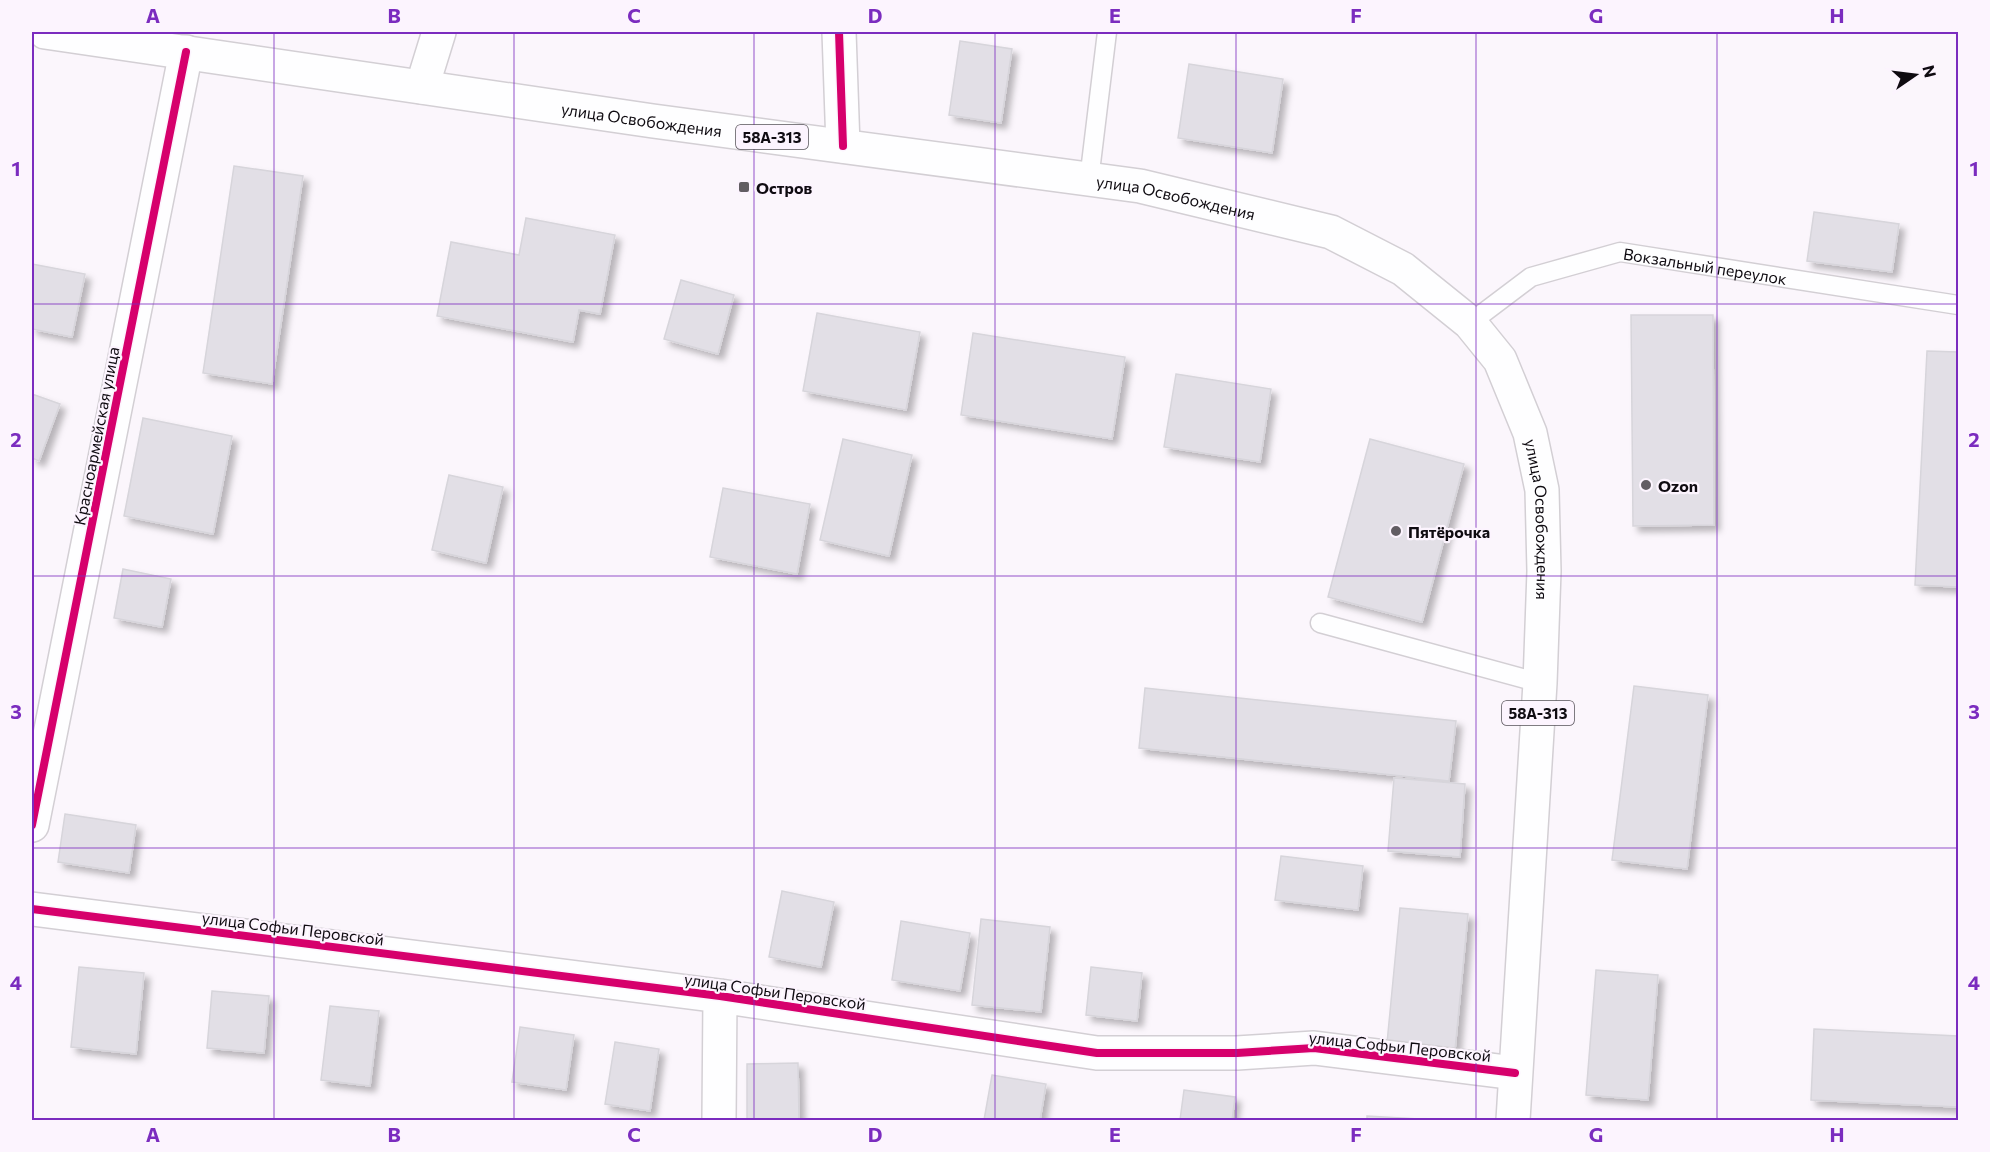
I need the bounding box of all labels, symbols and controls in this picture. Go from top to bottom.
text: A [146,3,160,27]
text: B [387,3,401,27]
text: C [627,3,641,27]
text: D [868,3,882,27]
text: E [1109,3,1121,27]
text: F [1350,3,1362,27]
text: G [1589,3,1603,27]
text: H [1830,3,1845,27]
north arrow [1885,45,1945,105]
text: N [1919,63,1941,79]
street label: улица Освобождения [560,98,723,140]
road number: 58А-313 [736,125,808,149]
text: 1 [11,156,21,180]
text: 1 [1969,156,1979,180]
street label: улица Освобождения [1095,171,1257,223]
place label: Остров [756,178,812,197]
marker: Остров [737,180,751,194]
street label: Вокзальный переулок [1622,243,1789,288]
street label: Красноармейская улица [69,345,123,527]
text: 2 [10,427,22,451]
text: 2 [1968,427,1980,451]
street label: улица Освобождения [1522,437,1554,600]
place label: Ozon [1658,476,1698,495]
marker: Ozon [1639,478,1653,492]
place label: Пятёрочка [1408,522,1490,541]
marker: Пятёрочка [1389,524,1403,538]
text: 3 [10,699,22,723]
text: 3 [1968,699,1980,723]
road number: 58А-313 [1502,701,1574,725]
street label: улица Софьи Перовской [201,907,385,949]
street label: улица Софьи Перовской [683,969,867,1013]
text: 4 [10,970,22,994]
text: 4 [1968,970,1980,994]
street label: улица Софьи Перовской [1308,1027,1492,1065]
text: A [146,1122,160,1146]
text: B [387,1122,401,1146]
text: C [627,1122,641,1146]
text: D [868,1122,882,1146]
text: E [1109,1122,1121,1146]
text: F [1350,1122,1362,1146]
text: G [1589,1122,1603,1146]
text: H [1830,1122,1845,1146]

